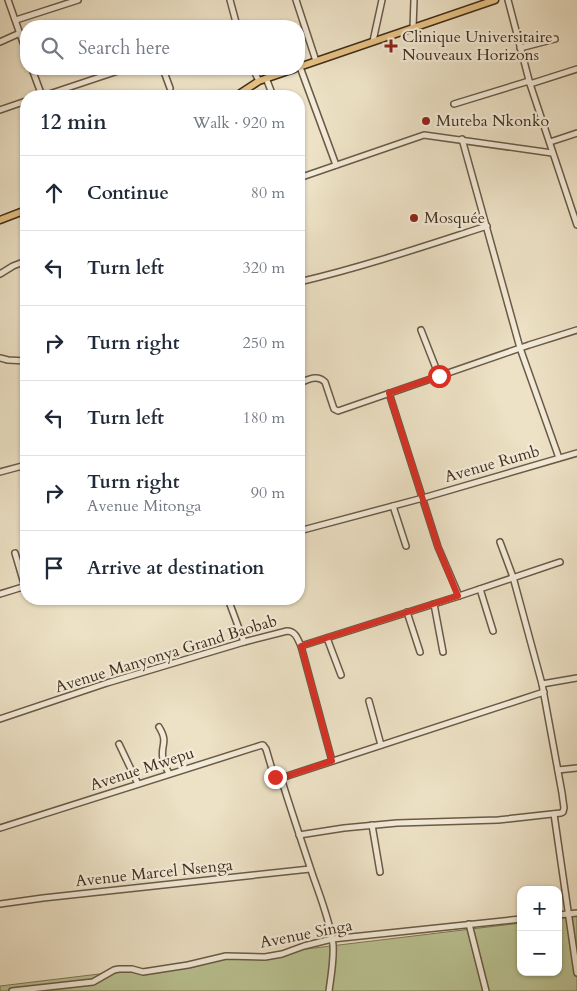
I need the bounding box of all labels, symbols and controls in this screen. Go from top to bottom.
search box [20,20,305,75]
place label: Clinique Universitaire Nouveaux Horizons [402,26,553,66]
icon: search [38,34,66,62]
text: Search here [78,35,170,61]
marker: Clinique Universitaire Nouveaux Horizons [384,39,398,53]
text: 12 min [40,108,107,137]
place label: Muteba Nkonko [436,110,549,132]
text: Walk · 920 m [193,112,285,134]
marker: Muteba Nkonko [420,115,432,127]
icon: ahead [40,179,68,207]
text: Continue [87,180,169,206]
text: 80 m [251,182,285,204]
place label: Mosquée [424,207,485,229]
marker: Mosquée [408,212,420,224]
icon: left [40,254,68,282]
text: Turn left [87,255,164,281]
text: 320 m [243,257,285,279]
icon: right [40,329,68,357]
text: Turn right [87,330,179,356]
text: 250 m [243,332,285,354]
route start [428,365,451,388]
icon: left [40,404,68,432]
text: Turn left [87,405,164,431]
text: 180 m [243,407,285,429]
street label: Avenue Rumb [442,440,542,488]
text: Turn right [87,469,179,495]
icon: right [40,479,68,507]
text: 90 m [251,482,285,504]
text: Avenue Mitonga [87,495,201,517]
icon: arrive [40,554,68,582]
text: Arrive at destination [87,555,264,581]
street label: Avenue Manyonya Grand Baobab [52,610,280,698]
street label: Avenue Mwepu [87,742,197,796]
route end [264,766,287,789]
street label: Avenue Marcel Nsenga [74,854,234,892]
map controls [517,886,562,976]
button: + [517,886,562,931]
street label: Avenue Singa [258,914,354,954]
button: − [517,931,562,976]

